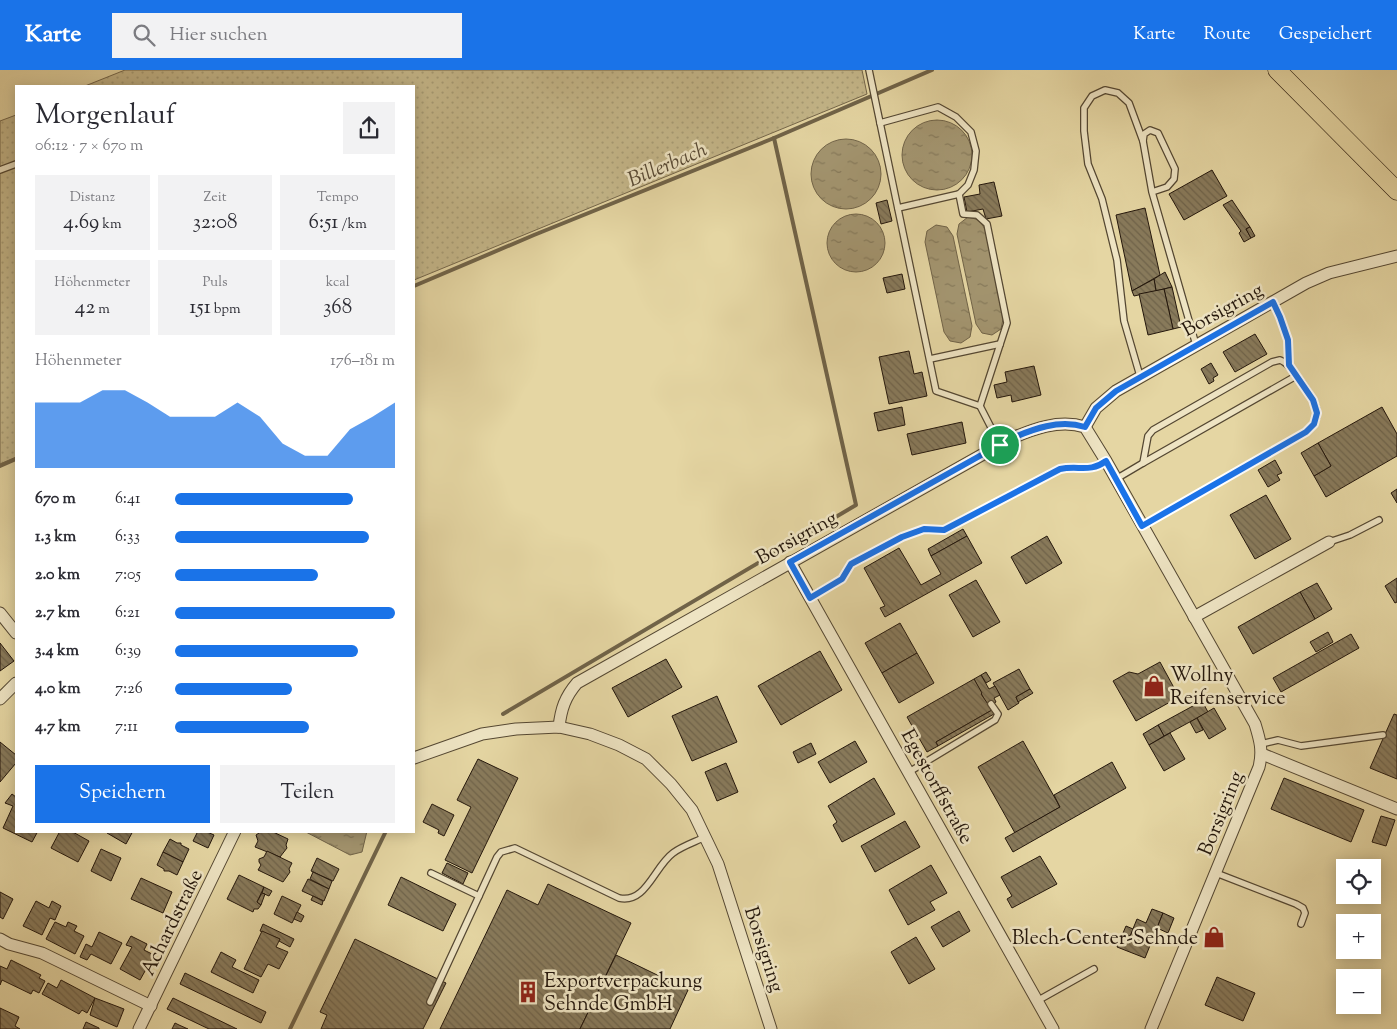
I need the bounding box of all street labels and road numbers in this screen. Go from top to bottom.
street label: Borsigring [1177,277,1269,345]
street label: Borsigring [751,505,843,573]
street label: Egestorffstraße [892,724,979,850]
street label: Borsigring [1192,767,1252,861]
street label: Achardstraße [135,865,211,981]
street label: Borsigring [735,903,790,997]

